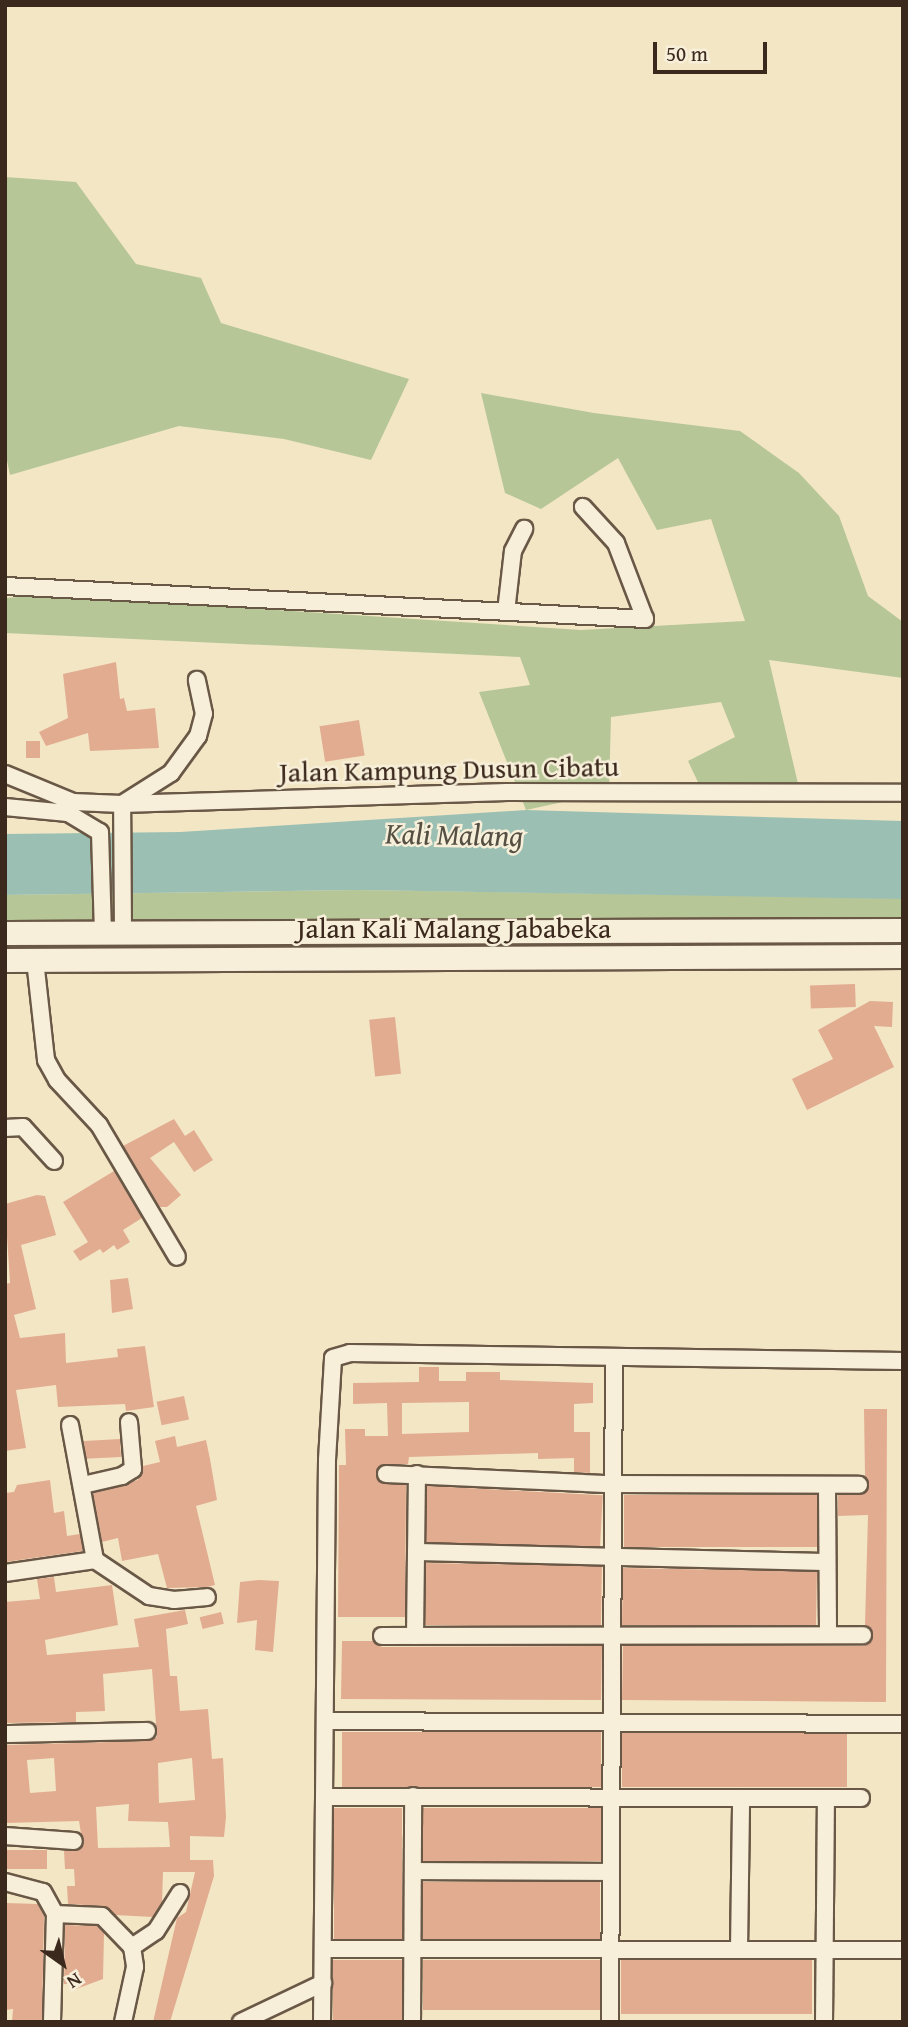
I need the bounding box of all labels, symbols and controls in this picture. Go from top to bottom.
scale bar [656,28,770,72]
text: 50 m [666,38,708,69]
street label: Jalan Kampung Dusun Cibatu [279,749,619,789]
water label: Kali Malang [385,815,523,853]
street label: Jalan Kali Malang Jababeka [297,911,611,945]
north arrow [28,1929,98,1999]
text: N [62,1966,88,1997]

